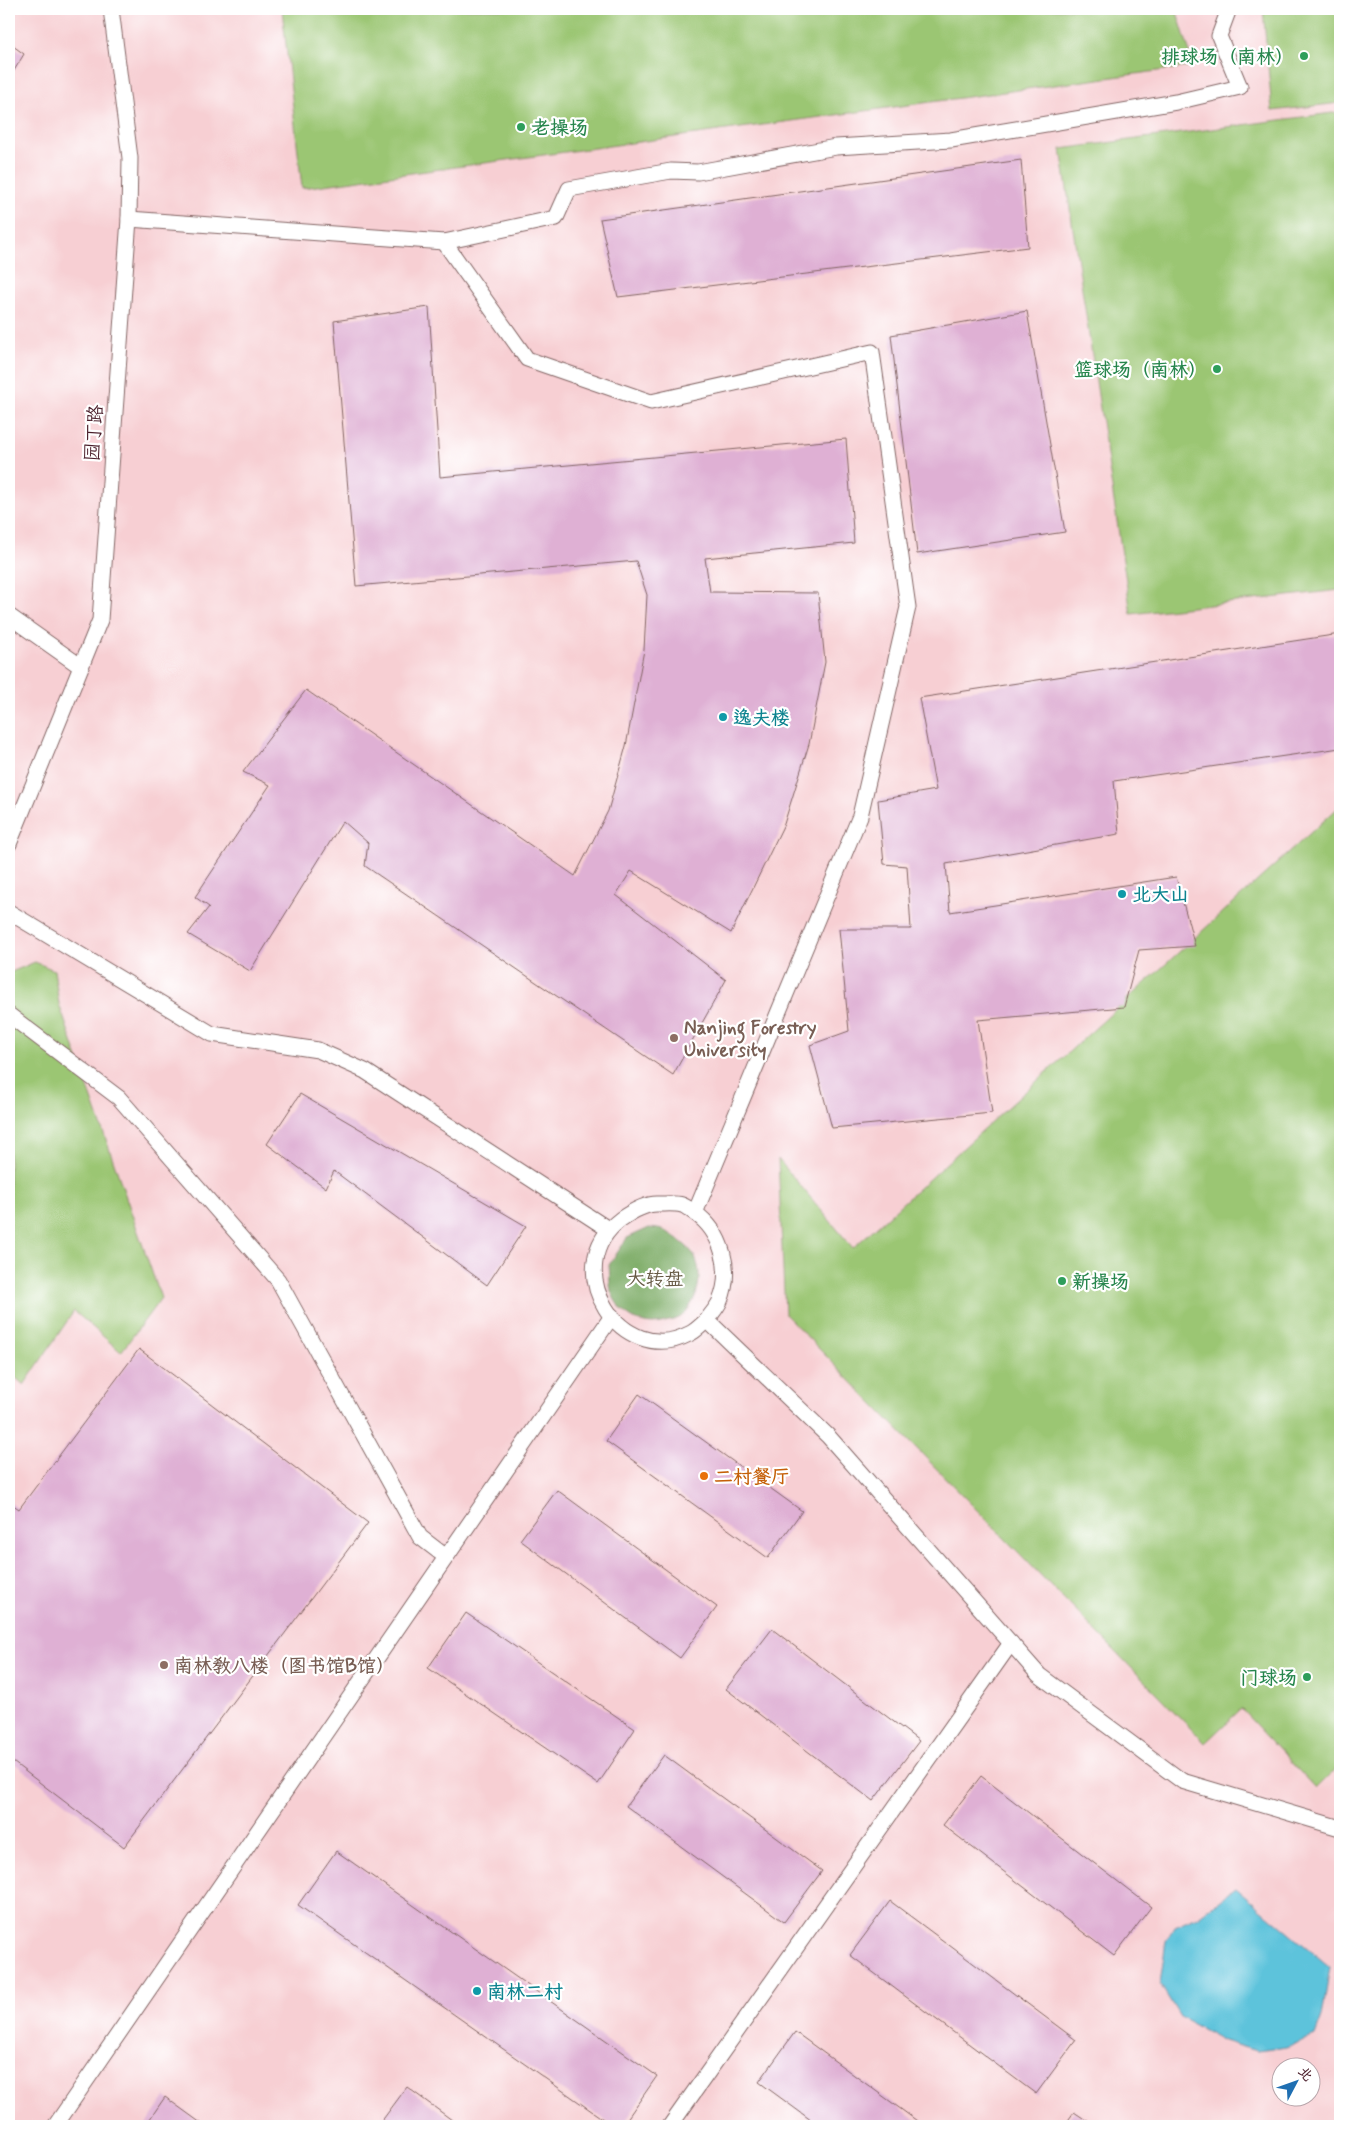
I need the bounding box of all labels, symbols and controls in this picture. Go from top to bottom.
place label: 排球场（南林） [1161,45,1294,70]
marker: 排球场（南林） [1298,50,1310,62]
place label: 老操场 [531,116,588,141]
marker: 老操场 [515,121,527,133]
place label: 篮球场（南林） [1074,358,1207,383]
marker: 篮球场（南林） [1211,363,1223,375]
street label: 园丁路 [80,404,109,462]
place label: 逸夫楼 [733,706,790,731]
marker: 逸夫楼 [717,711,729,723]
place label: 北大山 [1132,883,1189,908]
marker: 北大山 [1116,888,1128,900]
place label: Nanjing Forestry University [684,1016,817,1063]
marker: Nanjing Forestry University [668,1032,680,1044]
park label: 大转盘 [626,1267,684,1292]
place label: 新操场 [1072,1270,1129,1295]
marker: 新操场 [1056,1275,1068,1287]
place label: 二村餐厅 [714,1465,790,1490]
marker: 二村餐厅 [698,1470,710,1482]
place label: 南林教八楼（图书馆B馆） [174,1654,395,1679]
marker: 南林教八楼（图书馆B馆） [158,1659,170,1671]
place label: 门球场 [1240,1666,1297,1691]
marker: 门球场 [1301,1671,1313,1683]
place label: 南林二村 [487,1980,563,2005]
marker: 南林二村 [471,1985,483,1997]
north arrow [1272,2058,1322,2108]
text: 北 [1294,2063,1316,2085]

